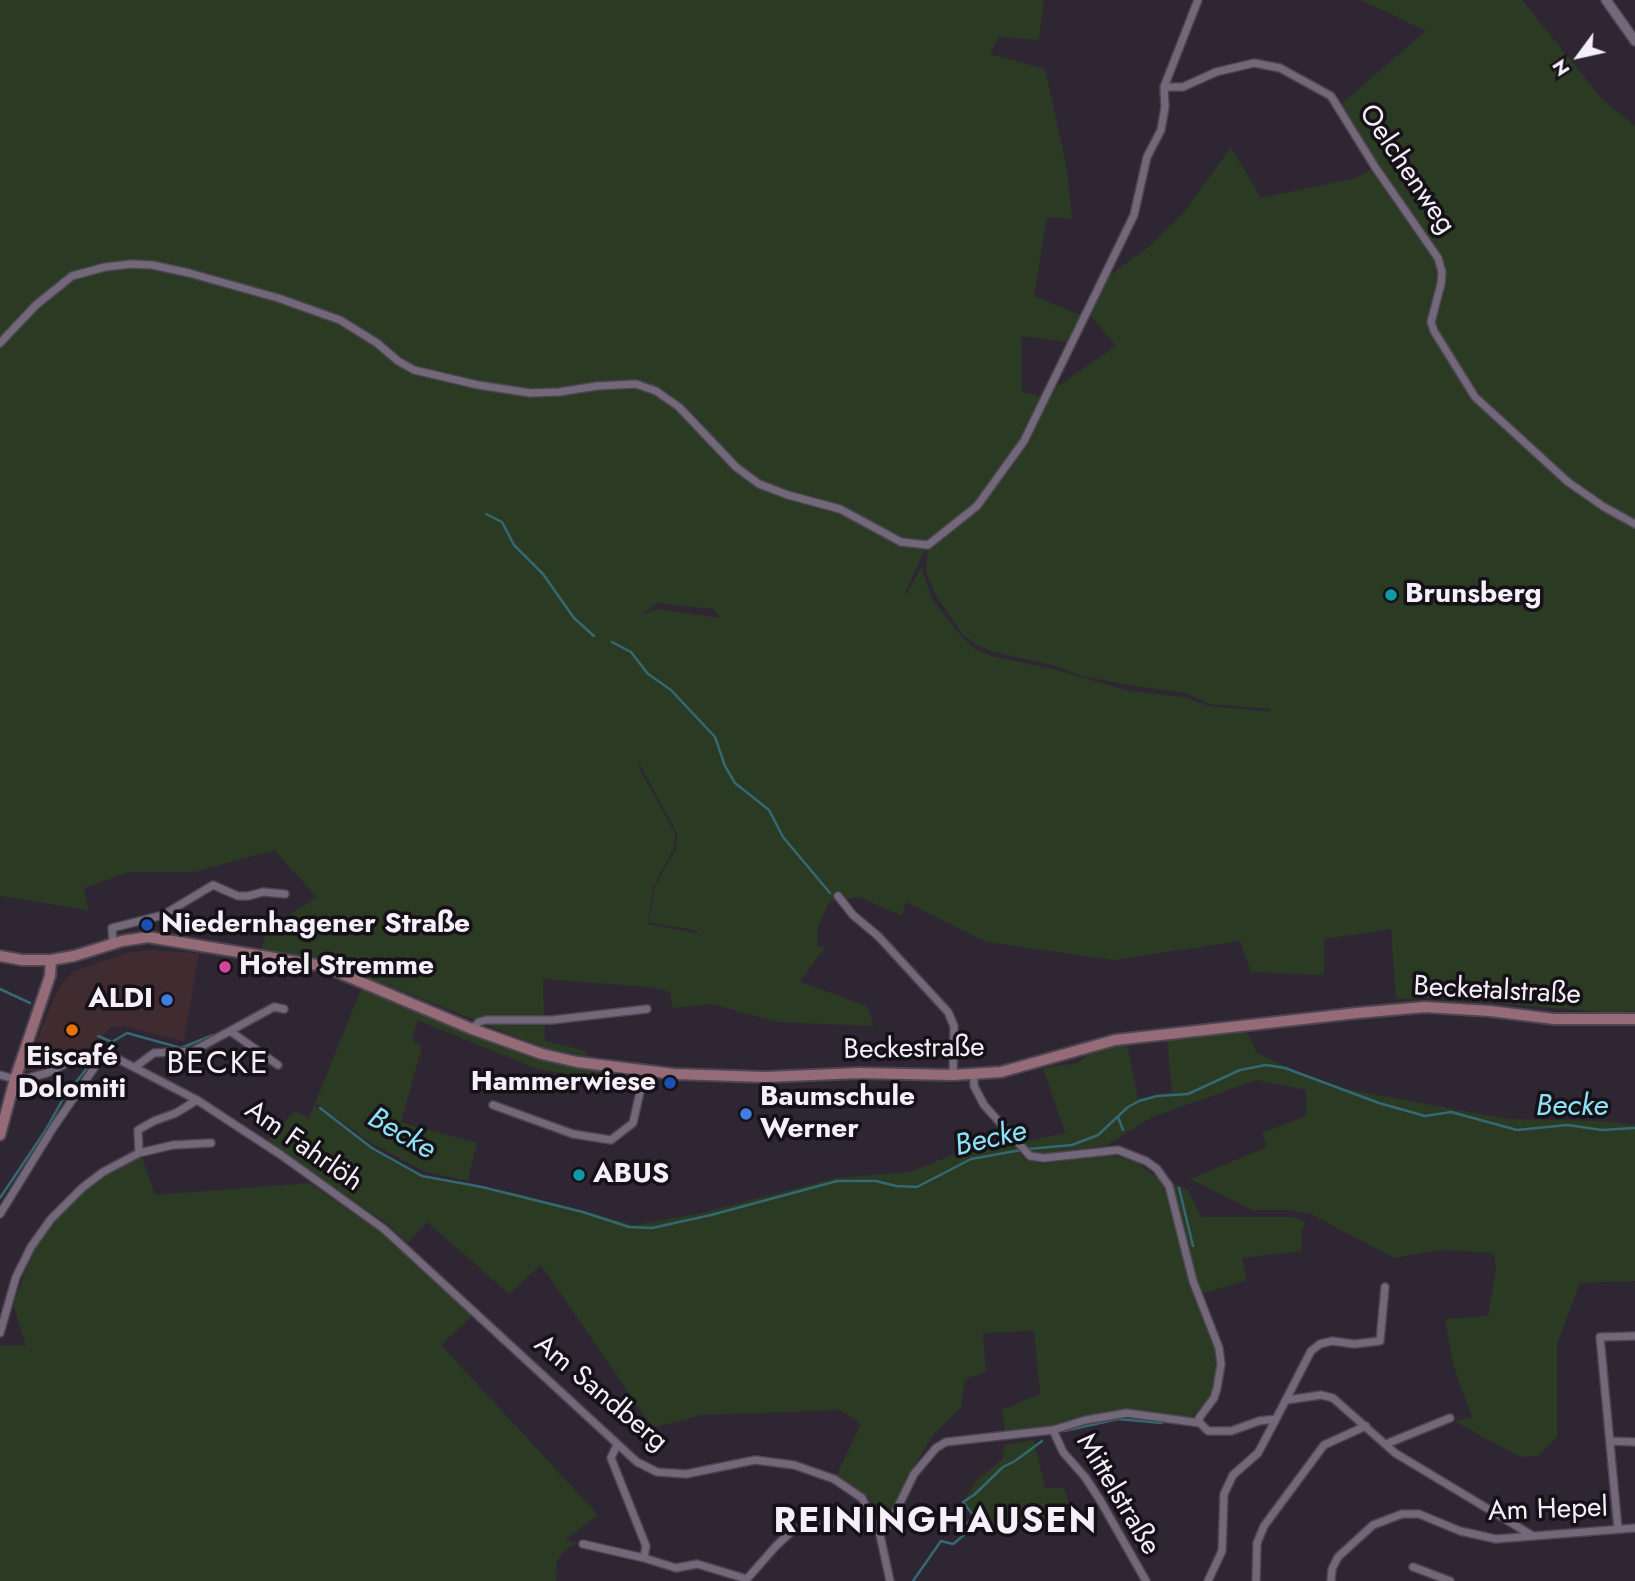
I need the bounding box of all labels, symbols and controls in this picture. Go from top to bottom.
north arrow [1544,21,1614,91]
text: N [1546,54,1576,81]
street label: Oelchenweg [1350,99,1462,241]
place label: Brunsberg [1405,578,1542,612]
marker: Brunsberg [1383,587,1399,603]
place label: Niedernhagener Straße [161,908,470,942]
marker: Niedernhagener Straße [139,917,155,933]
place label: Hotel Stremme [239,950,434,984]
marker: Hotel Stremme [217,959,233,975]
street label: Becketalstraße [1412,971,1582,1013]
place label: ALDI [88,983,153,1017]
marker: ALDI [159,992,175,1008]
marker: Eiscafé Dolomiti [64,1022,80,1038]
street label: Beckestraße [843,1032,985,1068]
place label: Eiscafé Dolomiti [18,1041,126,1107]
district label: BECKE [167,1046,269,1084]
place label: Hammerwiese [471,1066,656,1100]
marker: Hammerwiese [662,1075,678,1091]
place label: Baumschule Werner [760,1081,915,1147]
water label: Becke [1536,1090,1608,1126]
street label: Am Fahrlöh [238,1094,368,1200]
water label: Becke [361,1101,441,1169]
marker: Baumschule Werner [738,1106,754,1122]
water label: Becke [952,1114,1030,1166]
place label: ABUS [593,1158,669,1192]
marker: ABUS [571,1167,587,1183]
street label: Am Sandberg [526,1329,674,1459]
street label: Mittelstraße [1068,1428,1166,1562]
street label: Am Hepel [1487,1492,1609,1530]
district label: REININGHAUSEN [775,1503,1097,1545]

